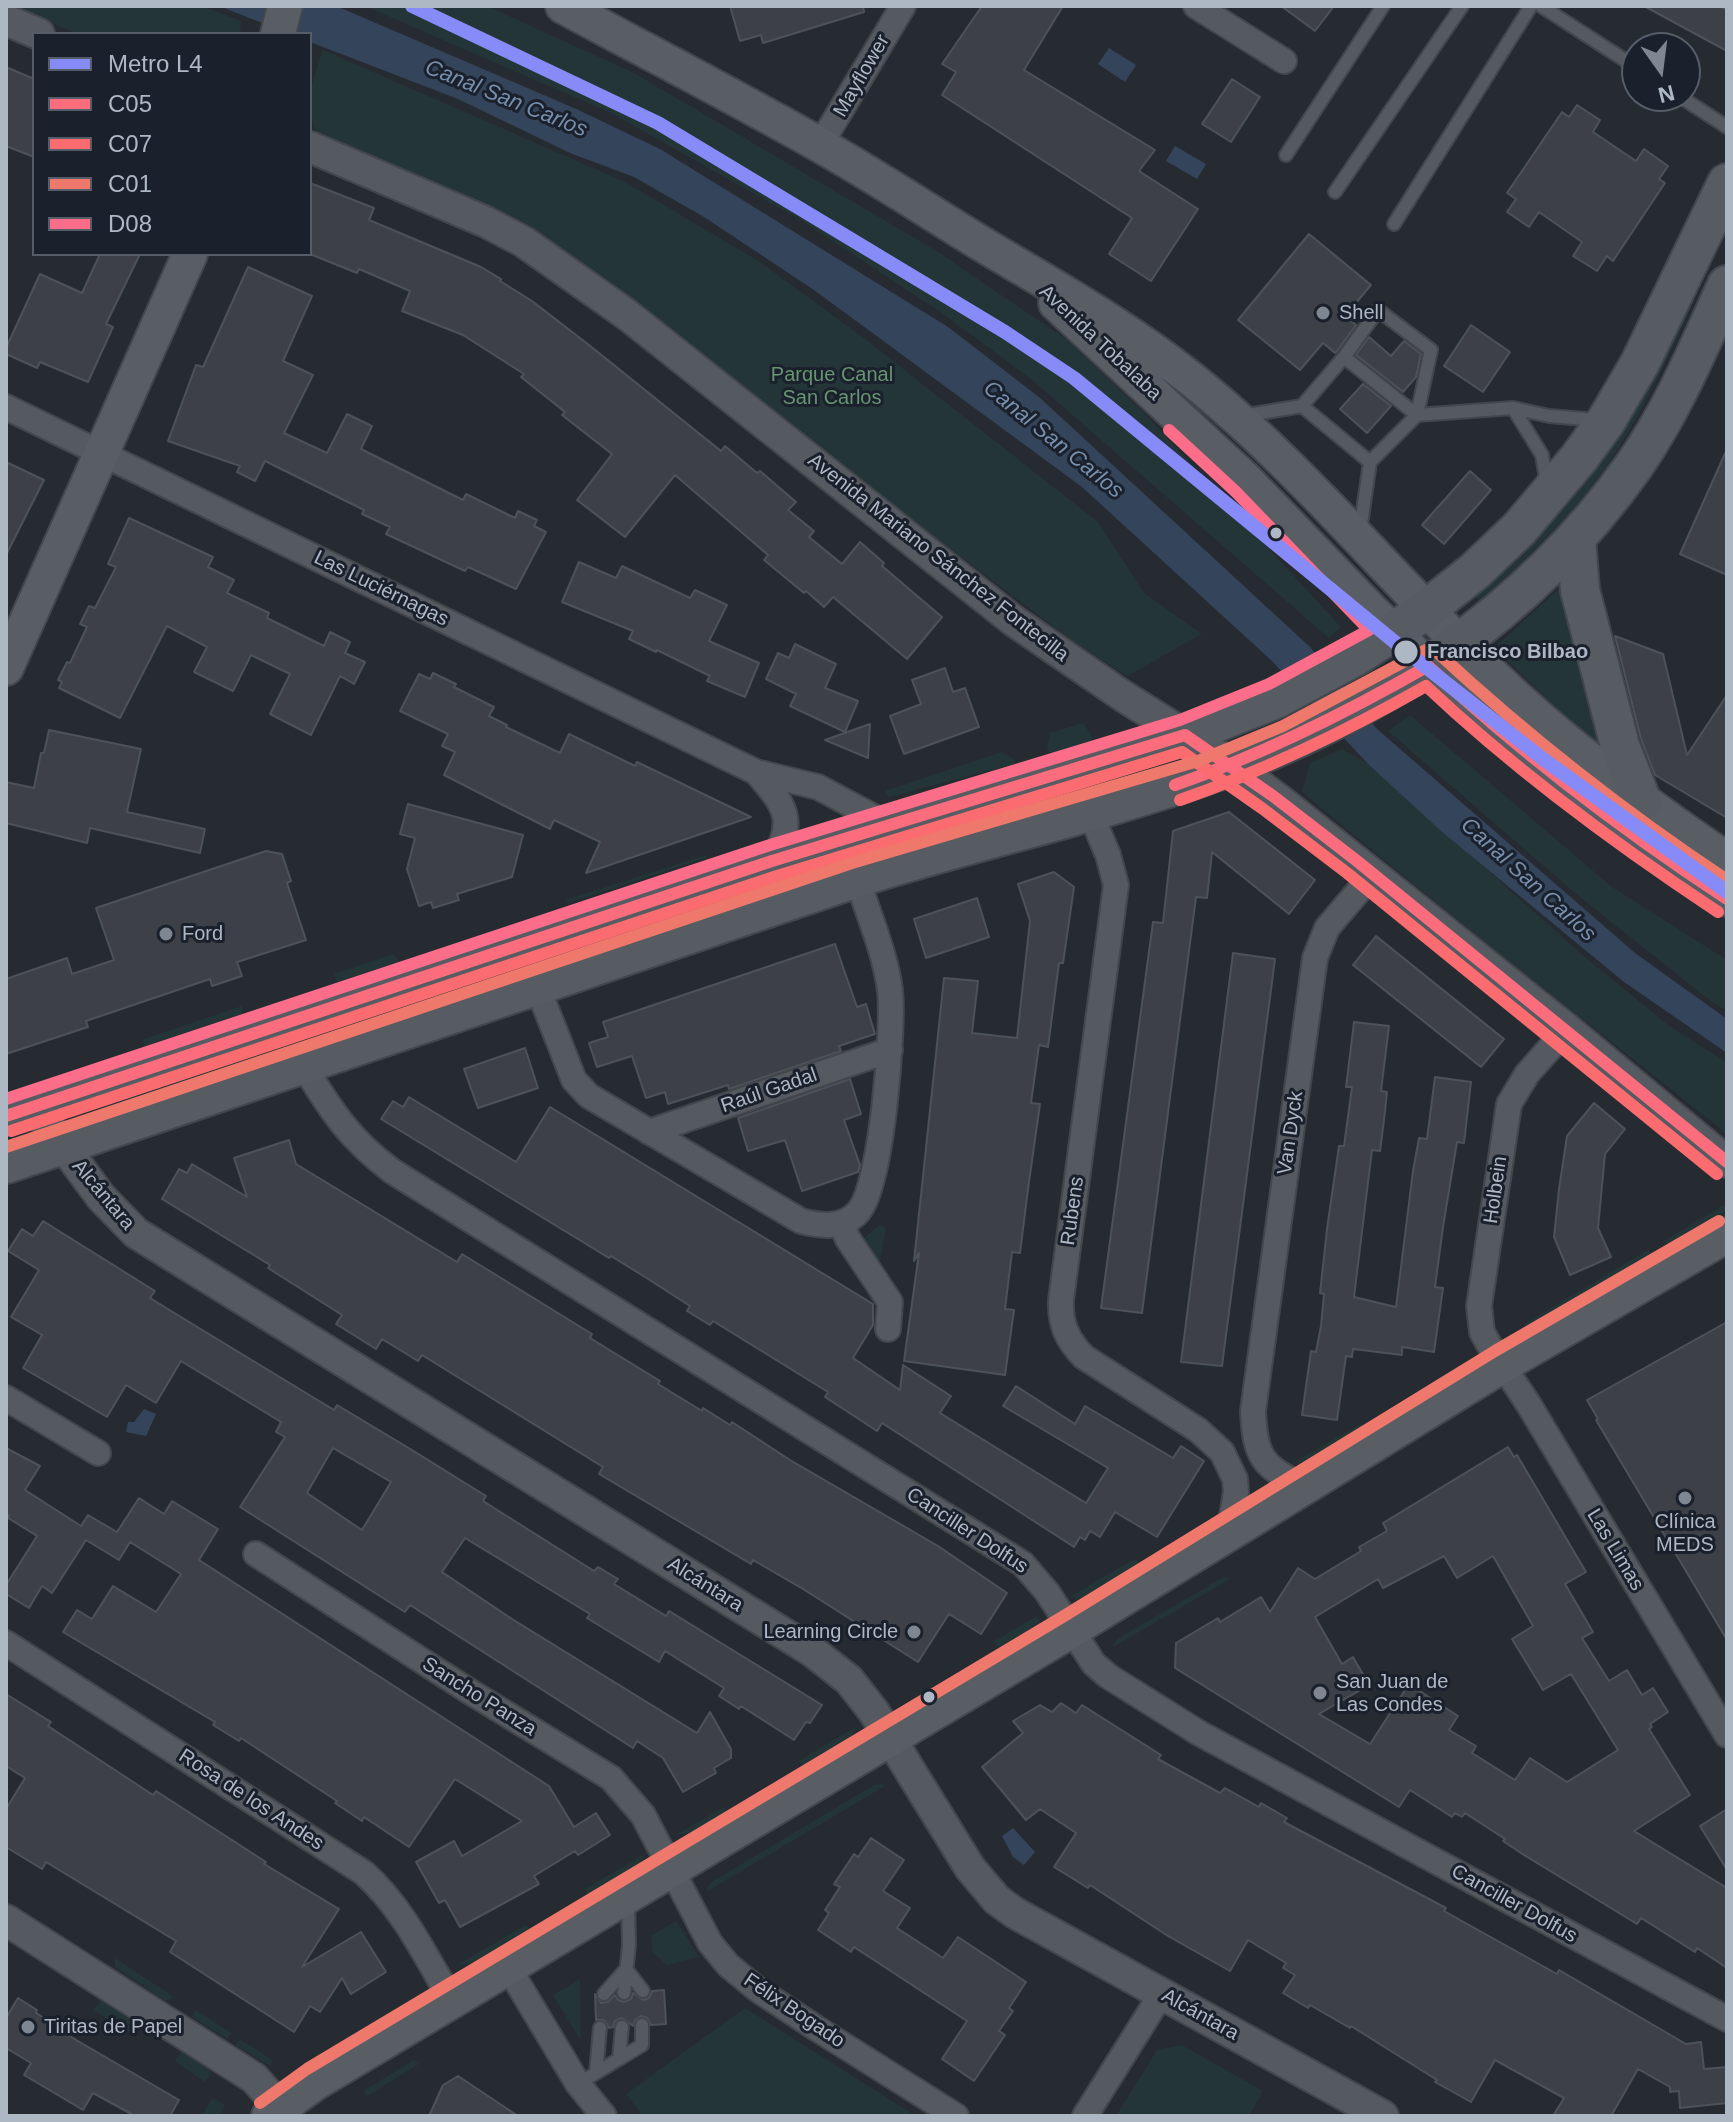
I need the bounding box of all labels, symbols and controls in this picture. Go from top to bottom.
street label: Mayflower [829,31,895,121]
legend [32,32,312,256]
north arrow [1621,32,1701,112]
text: Metro L4 [108,50,203,77]
water label: Canal San Carlos [421,54,591,144]
text: N [1656,80,1677,108]
text: C05 [108,90,152,117]
text: C07 [108,130,152,157]
text: C01 [108,170,152,197]
text: D08 [108,210,152,237]
street label: Avenida Tobalaba [1034,280,1166,406]
place label: Shell [1339,301,1383,325]
marker: Shell [1314,304,1332,322]
park label: Parque Canal San Carlos [771,363,893,410]
water label: Canal San Carlos [978,375,1128,505]
street label: Avenida Mariano Sánchez Fontecilla [803,449,1073,667]
unlabelled marker [1268,525,1284,541]
street label: Las Luciérnagas [310,546,452,632]
marker: Francisco Bilbao [1392,638,1420,666]
place label: Francisco Bilbao [1427,640,1588,664]
water label: Canal San Carlos [1455,813,1601,947]
place label: Ford [182,922,223,946]
marker: Ford [157,925,175,943]
street label: Raúl Gadal [718,1063,820,1119]
street label: Van Dyck [1273,1090,1309,1176]
street label: Alcántara [67,1155,139,1235]
street label: Holbein [1479,1155,1513,1225]
street label: Rubens [1056,1175,1090,1247]
street label: Canciller Dolfus [902,1483,1032,1579]
marker: Clínica MEDS [1676,1489,1694,1507]
street label: Las Limas [1581,1505,1649,1595]
place label: Clínica MEDS [1654,1510,1716,1557]
street label: Alcántara [663,1552,747,1618]
place label: Learning Circle [763,1620,898,1644]
marker: Learning Circle [905,1623,923,1641]
street label: Sancho Panza [417,1652,541,1742]
place label: San Juan de Las Condes [1336,1670,1448,1717]
marker: San Juan de Las Condes [1311,1684,1329,1702]
unlabelled marker [921,1689,937,1705]
street label: Rosa de los Andes [174,1744,328,1856]
street label: Canciller Dolfus [1447,1860,1581,1948]
street label: Félix Bogado [739,1968,849,2054]
street label: Alcántara [1157,1984,1243,2046]
place label: Tiritas de Papel [44,2015,182,2039]
marker: Tiritas de Papel [19,2018,37,2036]

